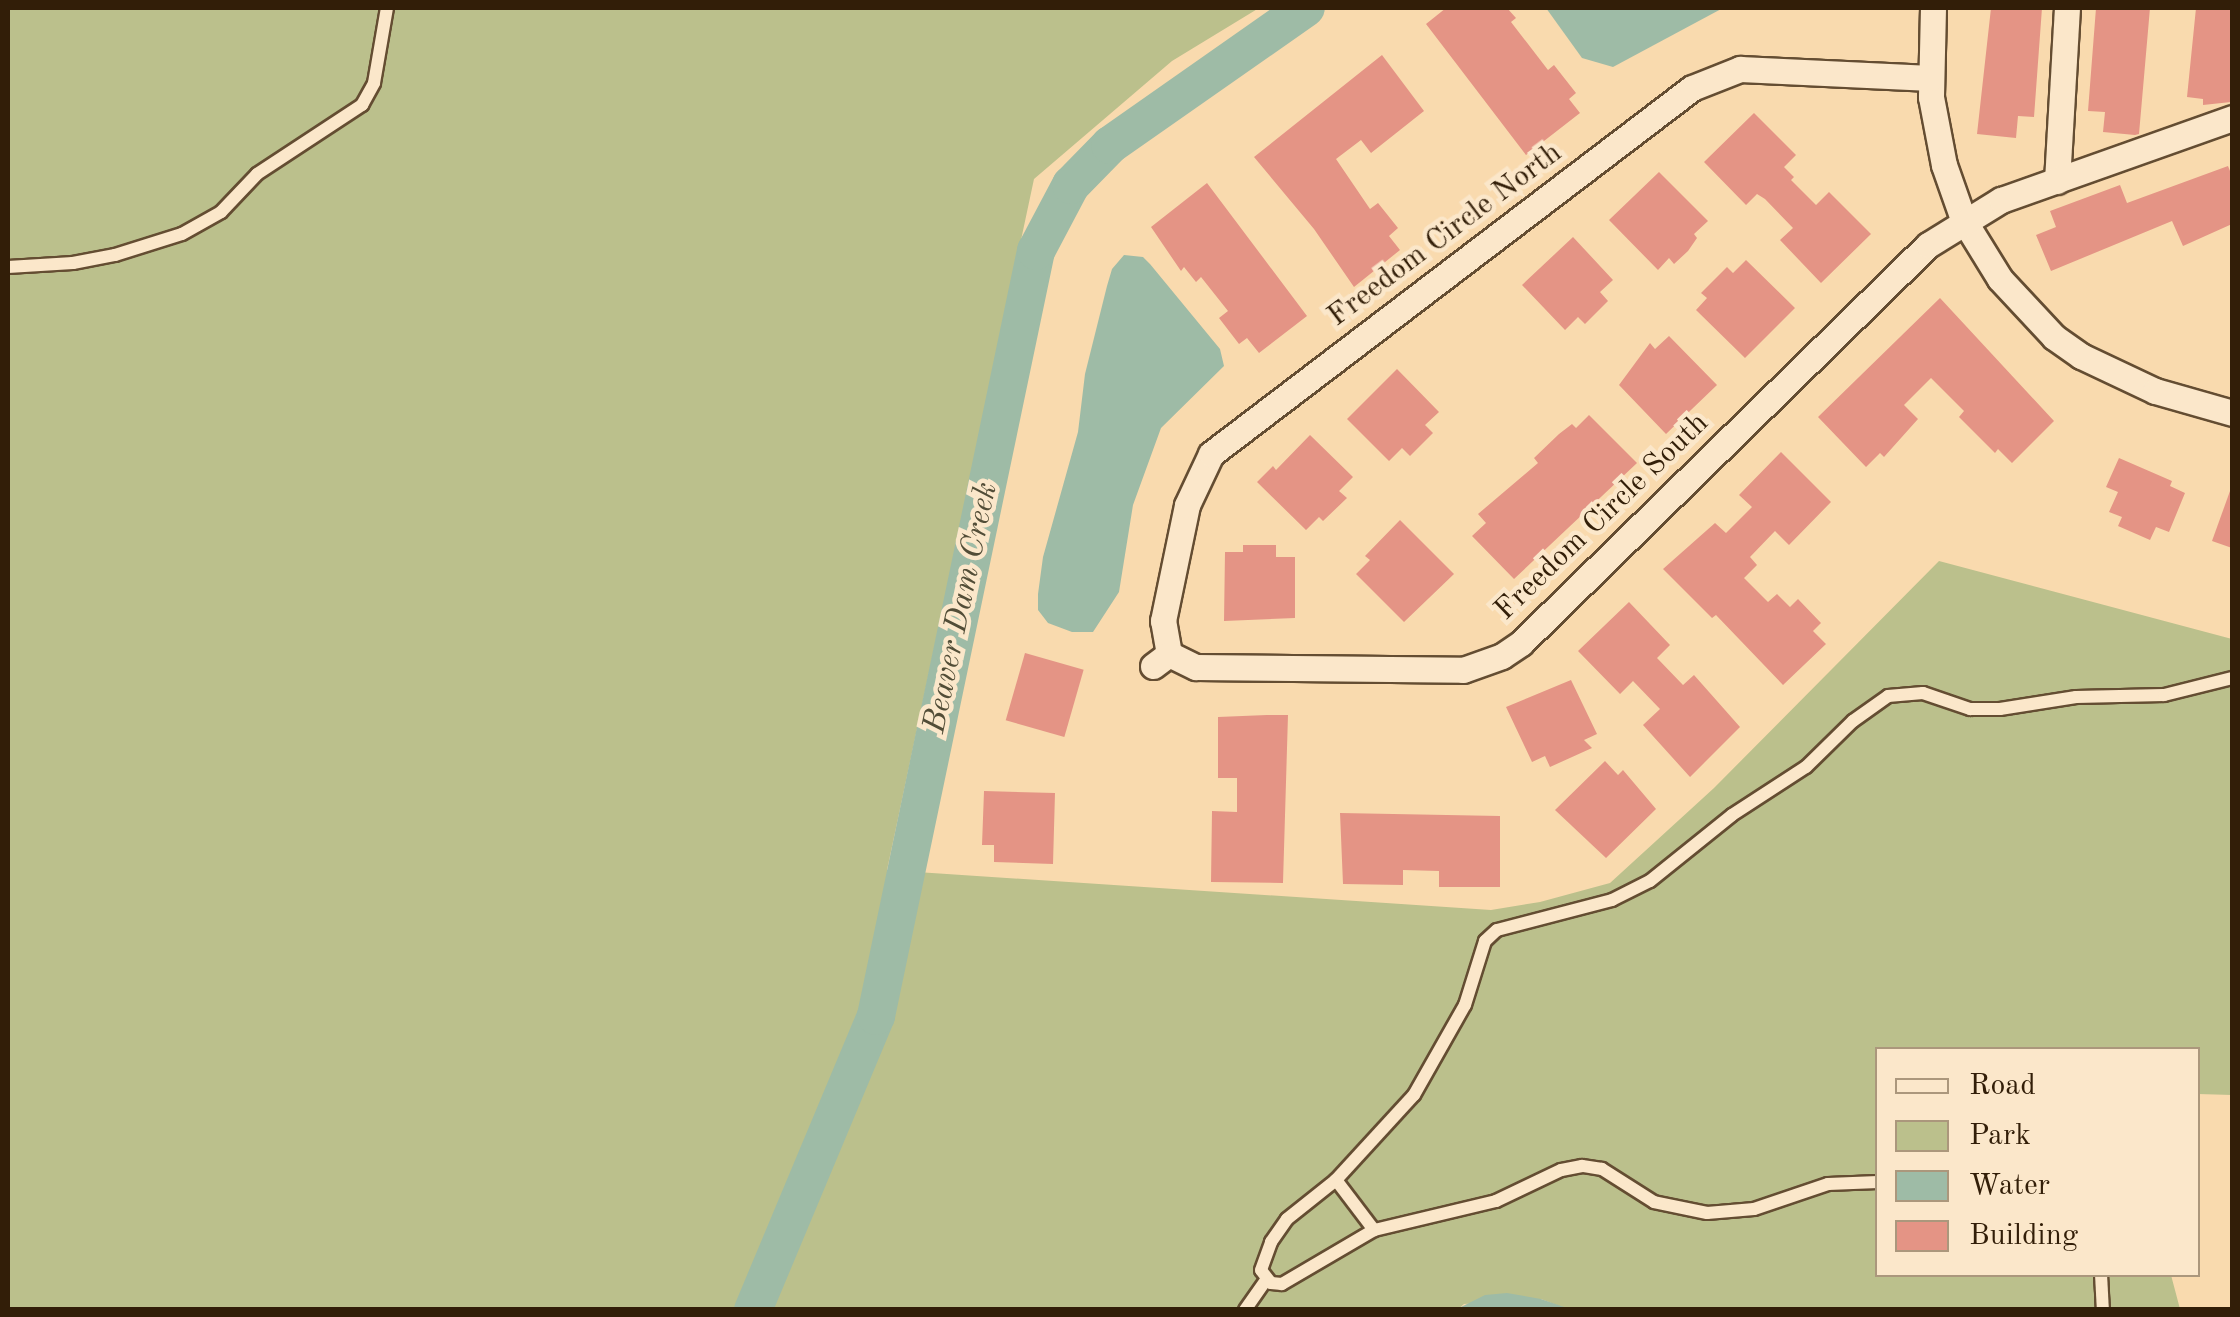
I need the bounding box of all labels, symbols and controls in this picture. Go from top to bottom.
street label: Freedom Circle North [1321,135,1569,335]
street label: Freedom Circle South [1488,406,1716,628]
water label: Beaver Dam Creek [917,479,1007,737]
legend [1875,1047,2200,1277]
text: Road [1969,1071,2036,1101]
text: Park [1969,1121,2031,1151]
text: Water [1969,1171,2050,1201]
text: Building [1969,1221,2078,1251]

